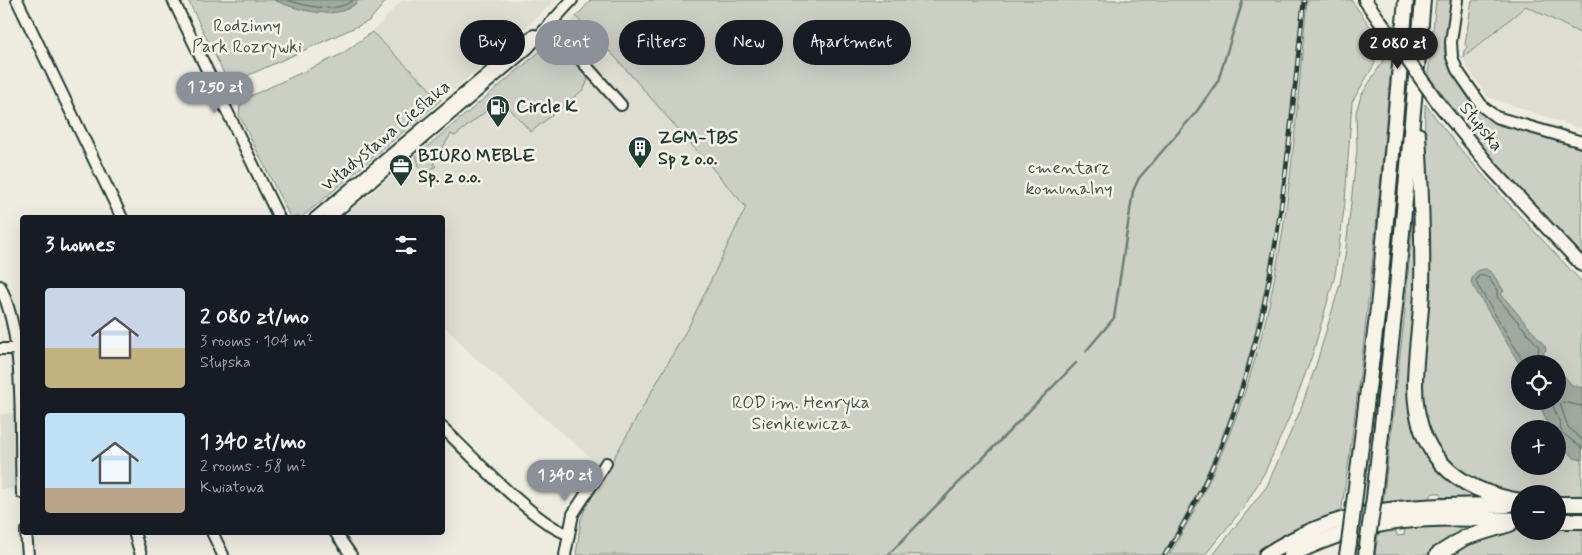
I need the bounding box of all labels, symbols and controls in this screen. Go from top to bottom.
park label: Rodzinny Park Rozrywki [192,14,302,59]
chip: Buy [460,20,525,65]
chip: Rent [535,20,609,65]
chip: Filters [619,20,705,65]
chip: New [715,20,783,65]
chip: Apartment [793,20,911,65]
pin: 2 080 zł [1346,28,1450,70]
text: 2 080 zł [1370,33,1426,54]
pin: 1 250 zł [163,72,267,114]
street label: Władysława Cieślaka [316,75,456,197]
text: 1 250 zł [187,77,243,98]
fuel station icon: Circle K [485,94,511,128]
place label: Circle K [516,95,578,119]
street label: Słupska [1454,97,1508,157]
place label: ZGM-TBS Sp z o.o. [658,126,739,171]
building icon: ZGM-TBS Sp z o.o. [627,135,653,169]
place label: BIURO MEBLE Sp. z o.o. [418,144,535,189]
office icon: BIURO MEBLE Sp. z o.o. [388,153,414,187]
park label: cmentarz komunalny [1026,156,1112,201]
text: 3 homes [45,231,115,259]
icon: filters [392,231,420,259]
text: 2 080 zł/mo [200,303,309,331]
icon: home [85,308,145,368]
text: 3 rooms · 104 m² [200,331,313,352]
text: Słupska [200,352,251,373]
map controls [1511,355,1566,540]
button: locate [1511,355,1566,410]
park label: ROD im. Henryka Sienkiewicza [732,391,870,436]
button: + [1511,420,1566,475]
text: 1 340 zł/mo [200,428,306,456]
icon: home [85,433,145,493]
text: 2 rooms · 58 m² [200,456,306,477]
pin: 1 340 zł [513,460,617,502]
text: 1 340 zł [538,465,592,486]
text: Kwiatowa [200,477,265,498]
button: − [1511,485,1566,540]

